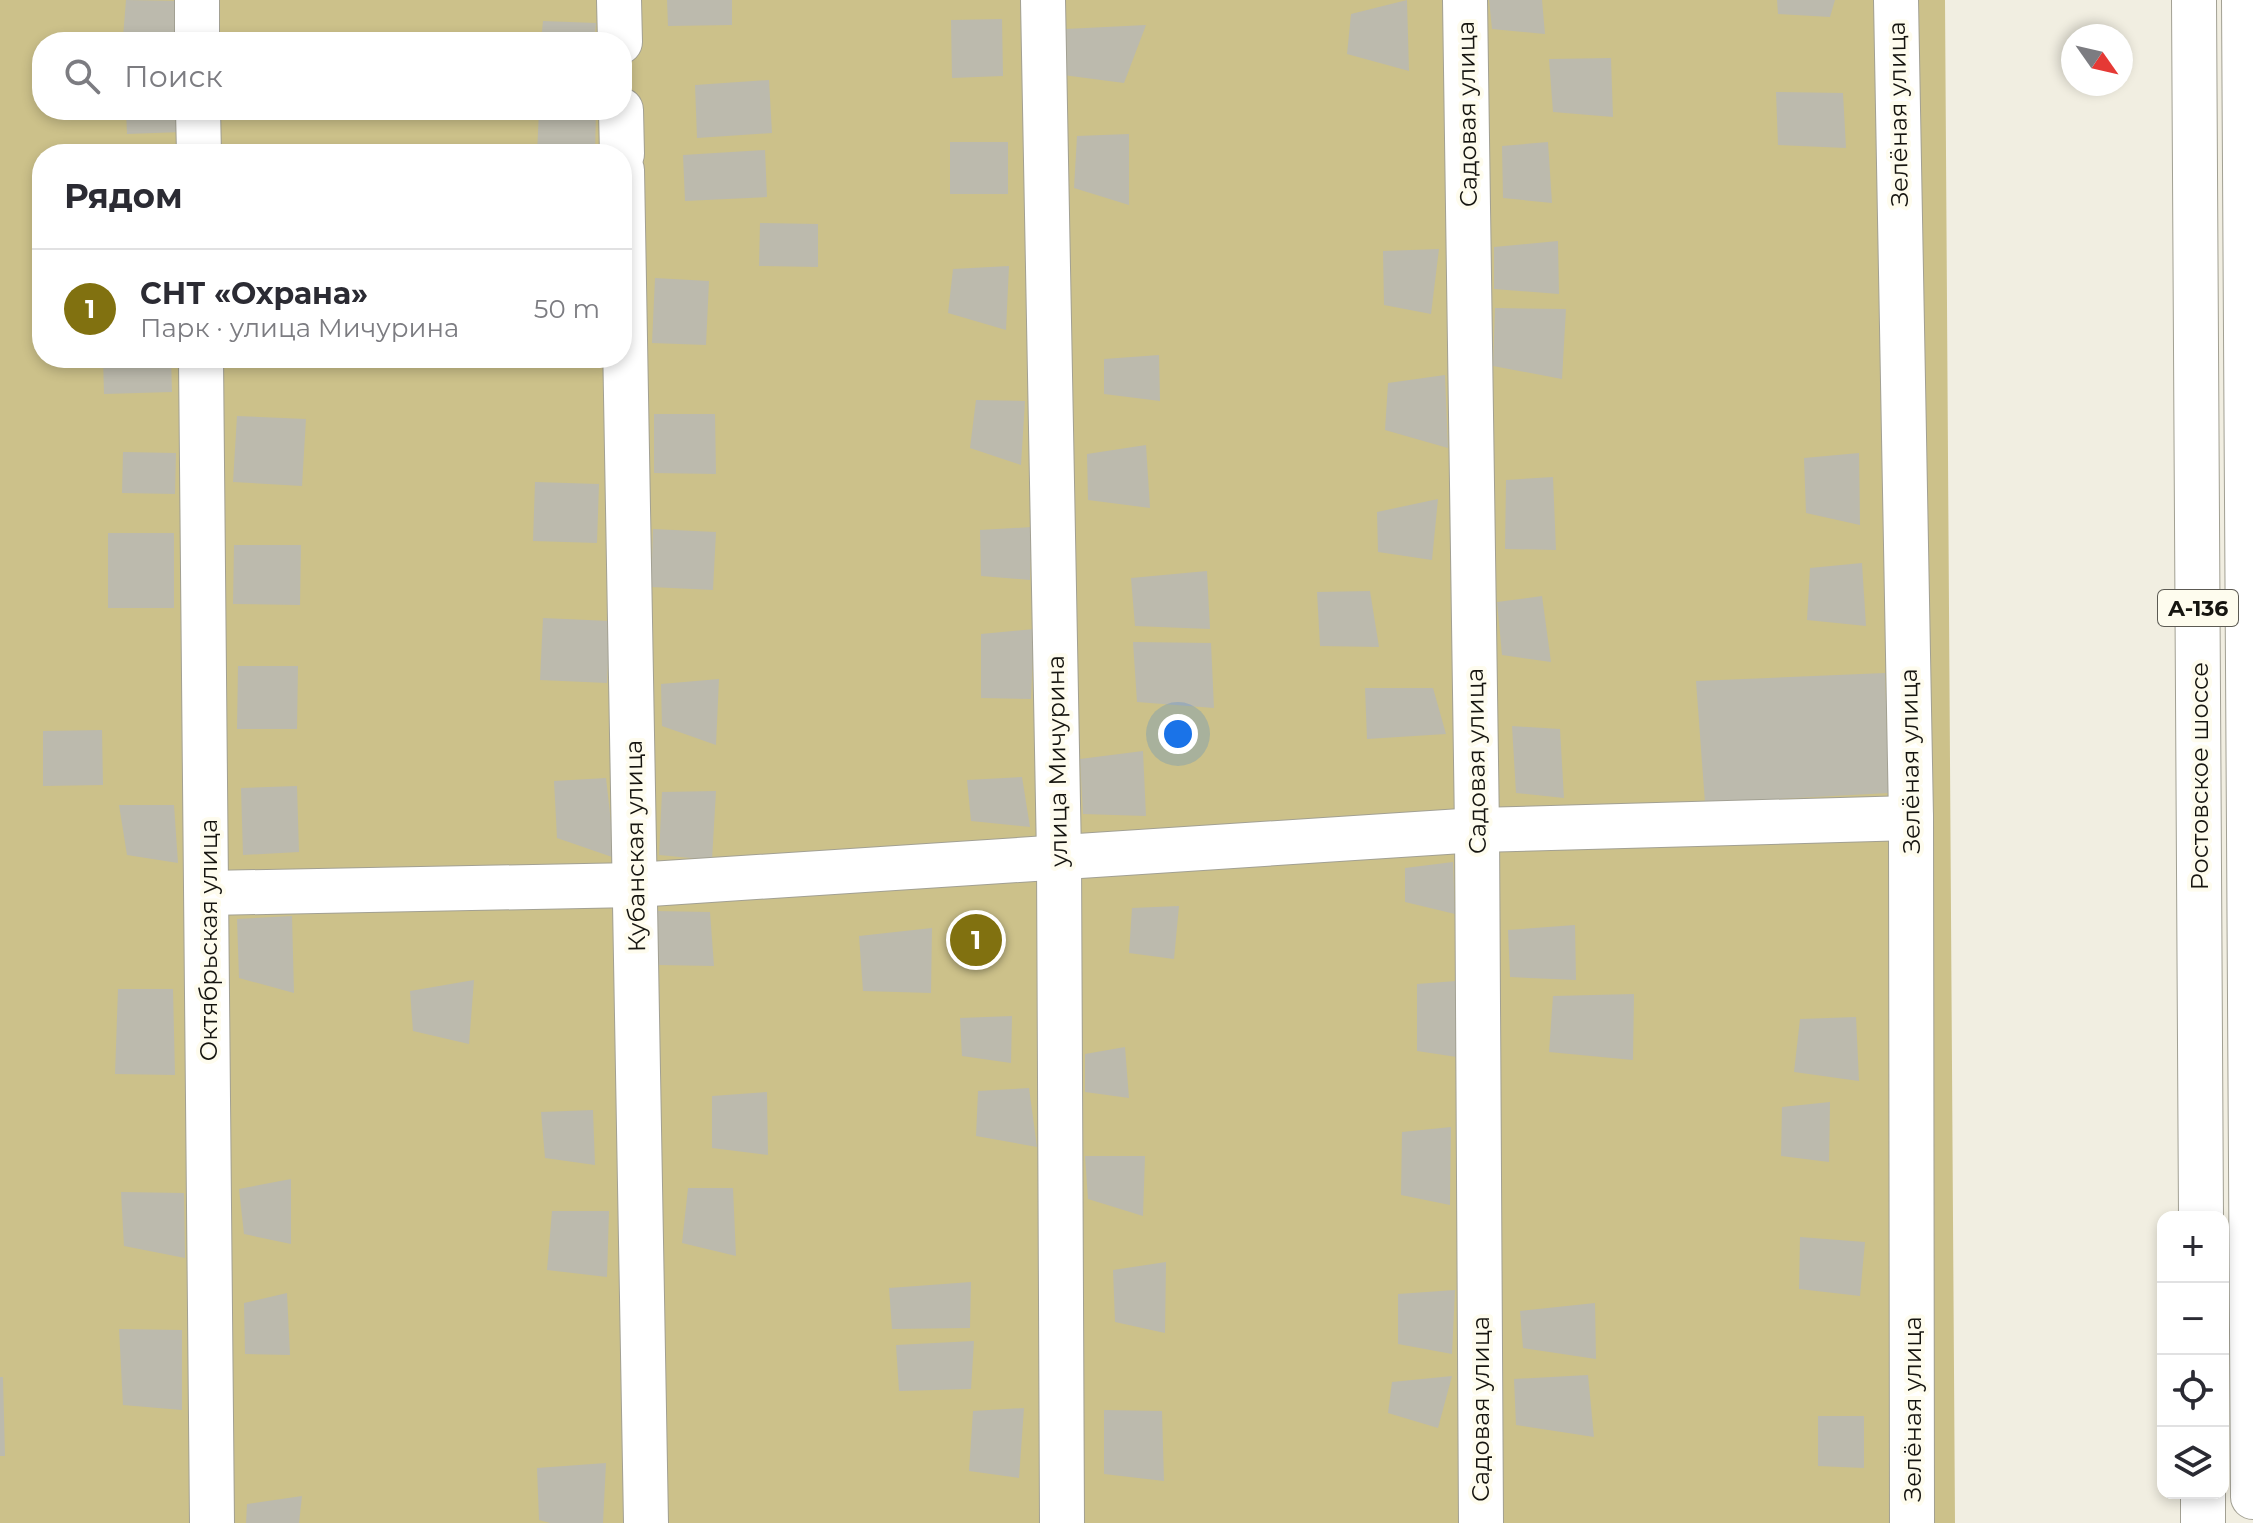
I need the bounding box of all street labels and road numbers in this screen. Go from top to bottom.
street label: Садовая улица [1451,21,1483,207]
street label: Зелёная улица [1882,21,1914,207]
road number: А-136 [2158,590,2238,626]
street label: улица Мичурина [1041,655,1073,868]
street label: Ростовское шоссе [2185,662,2214,890]
street label: Садовая улица [1460,668,1492,854]
street label: Зелёная улица [1894,668,1926,854]
street label: Кубанская улица [619,740,651,952]
street label: Октябрьская улица [194,819,223,1061]
street label: Садовая улица [1466,1316,1495,1502]
street label: Зелёная улица [1898,1316,1927,1502]

